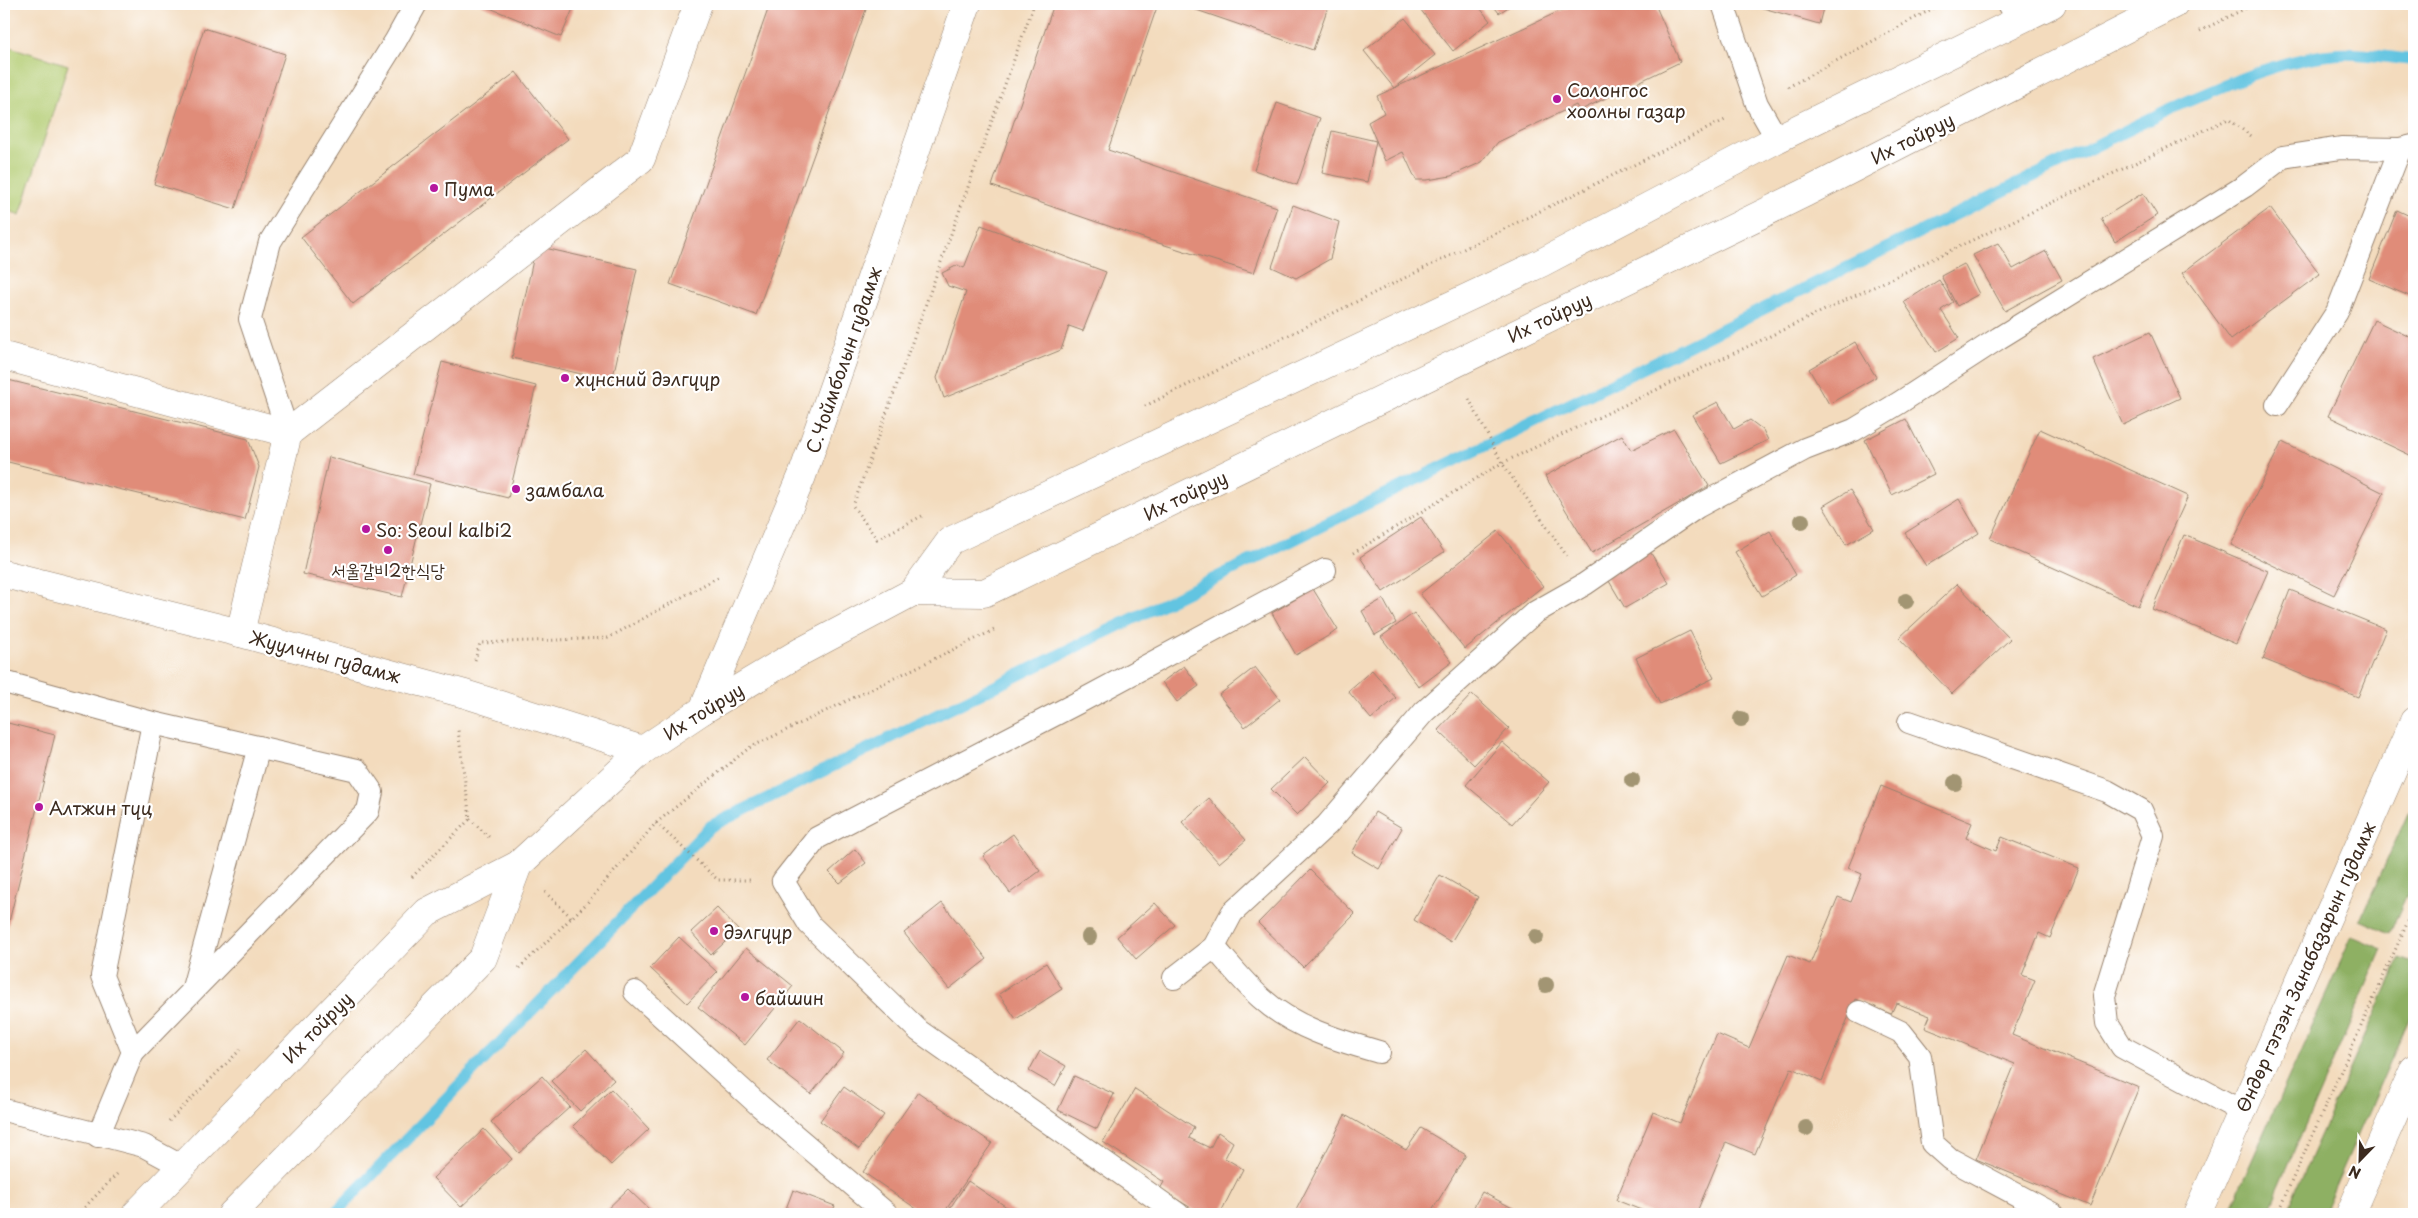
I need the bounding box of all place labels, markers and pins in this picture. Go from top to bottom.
place label: Солонгос хоолны газар [1567,76,1686,124]
marker: Солонгос хоолны газар [1551,93,1563,105]
place label: Пума [444,175,494,202]
marker: Пума [428,182,440,194]
place label: хүнсний дэлгүүр [575,365,720,392]
marker: хүнсний дэлгүүр [559,372,571,384]
place label: замбала [525,476,605,503]
marker: замбала [510,483,522,495]
place label: So: Seoul kalbi2 [376,516,512,543]
marker: So: Seoul kalbi2 [360,523,372,535]
marker: 서울갈비2한식당 [382,544,394,556]
place label: 서울갈비2한식당 [331,556,446,583]
place label: Алтжин түц [49,794,153,821]
marker: Алтжин түц [33,801,45,813]
place label: дэлгүүр [724,918,792,945]
marker: дэлгүүр [708,925,720,937]
place label: байшин [755,984,824,1011]
marker: байшин [739,991,751,1003]

